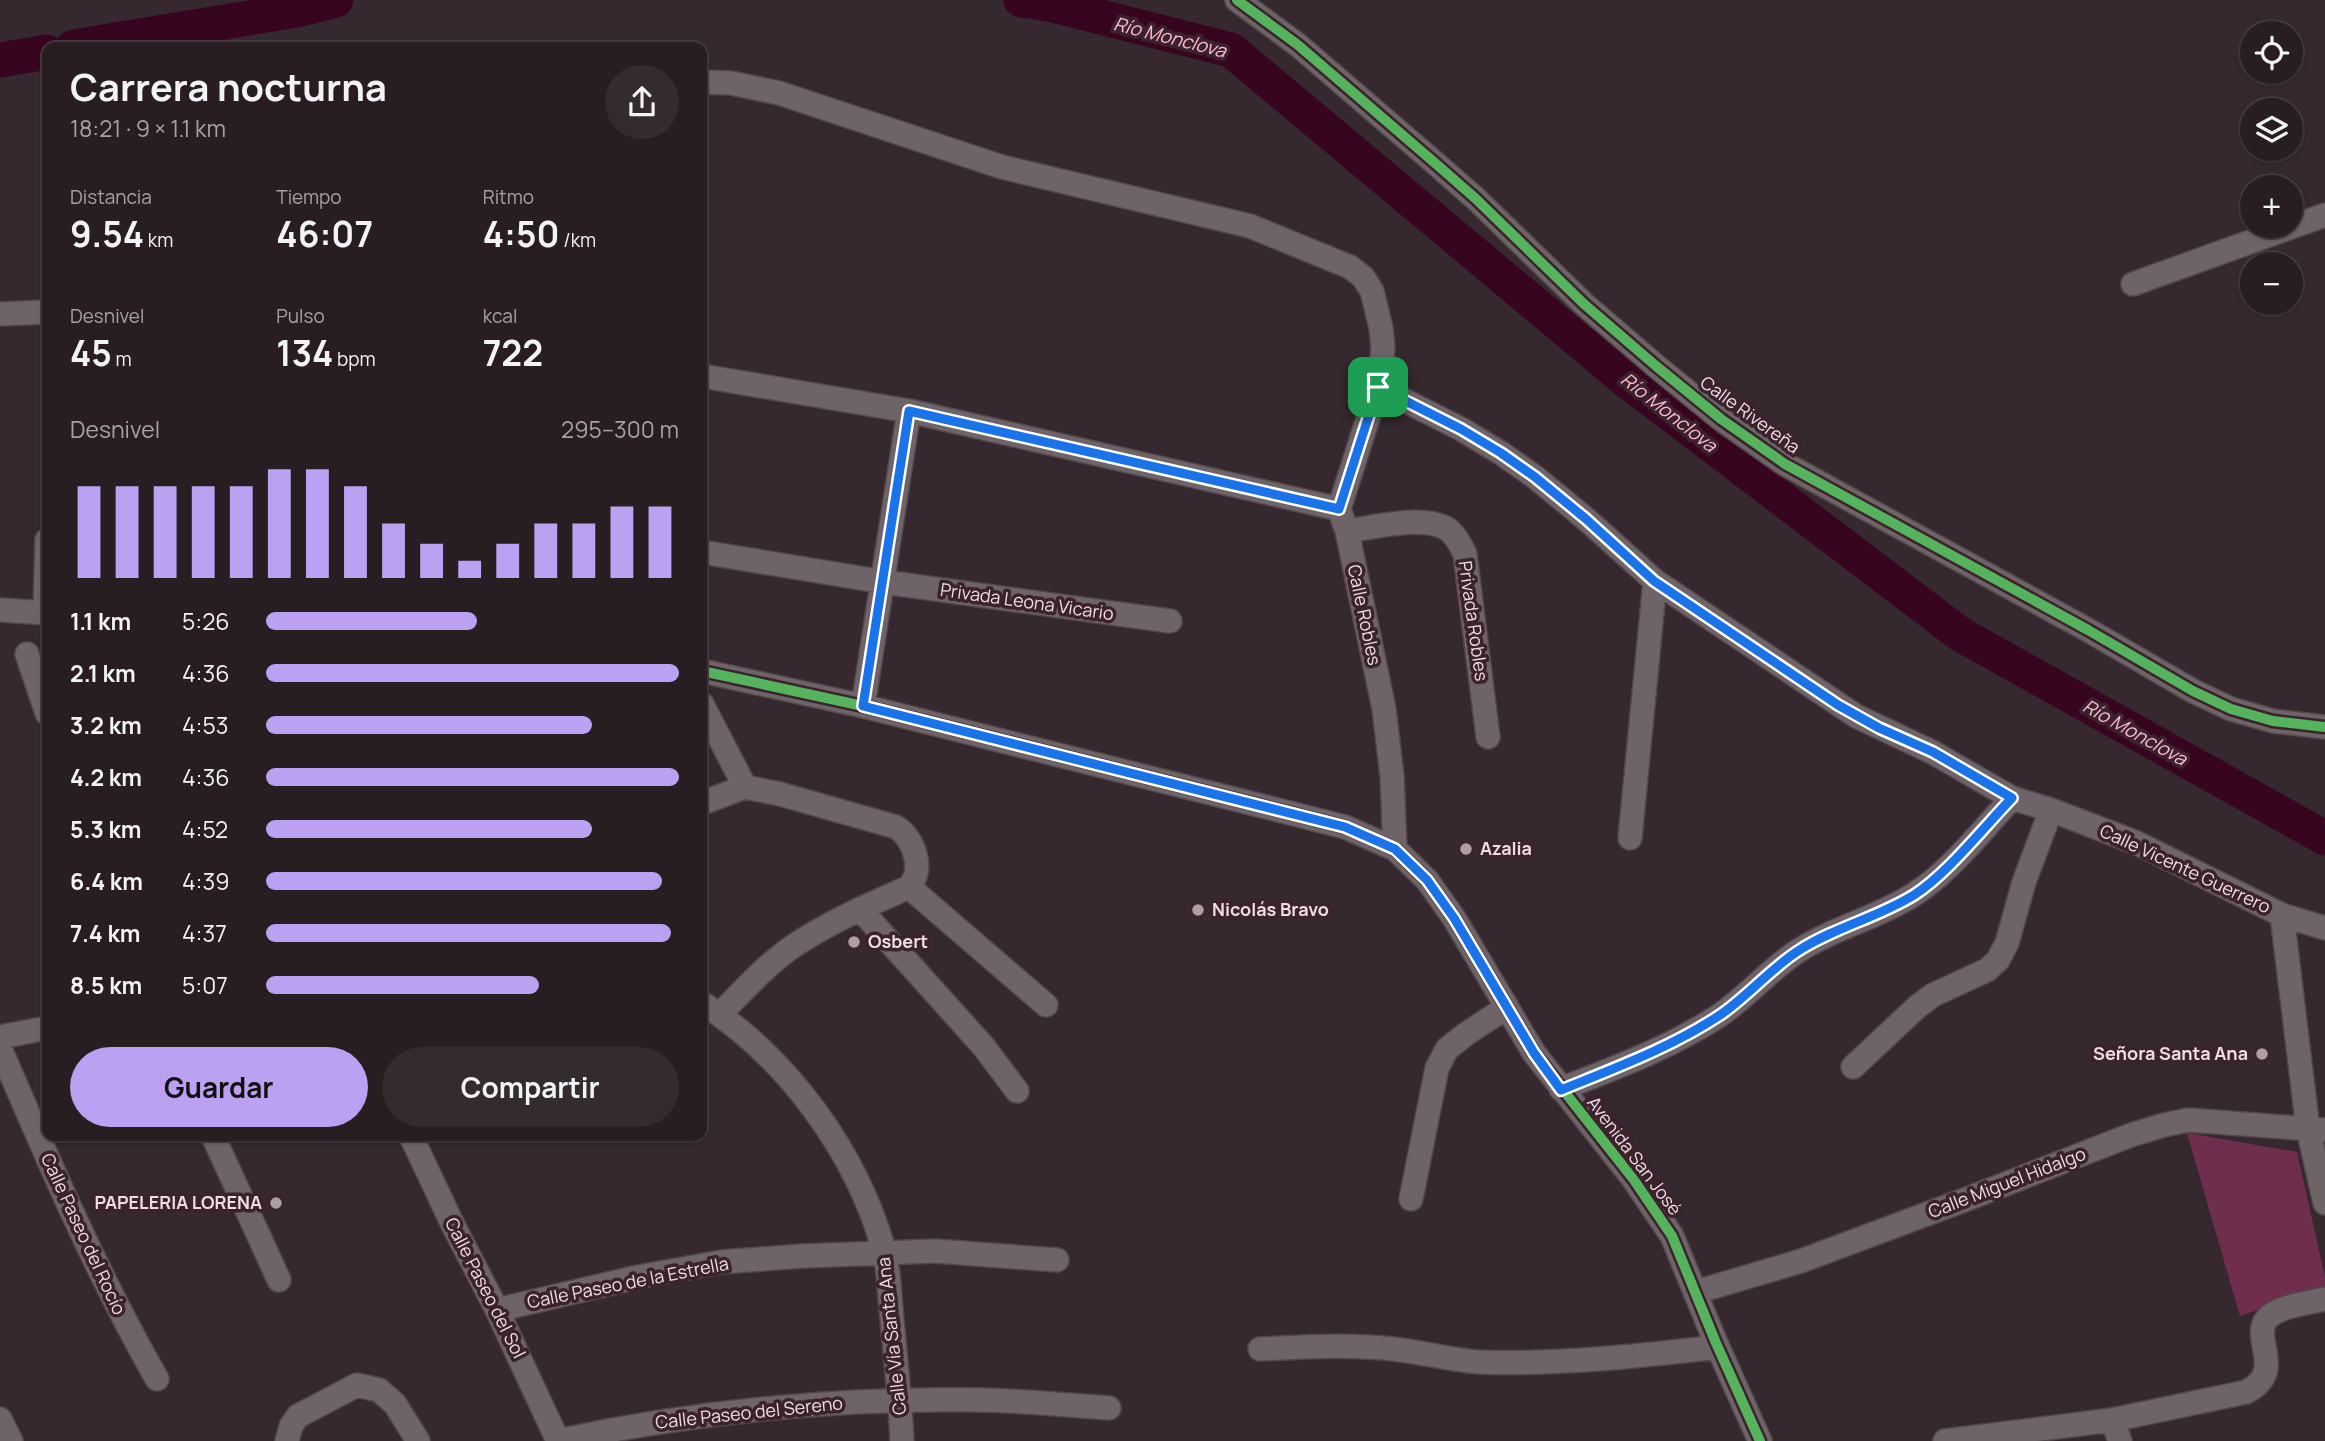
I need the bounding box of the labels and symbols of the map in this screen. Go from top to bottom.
water label: Río Monclova [1111,10,1230,64]
pin [1348,357,1408,417]
water label: Río Monclova [1616,366,1723,459]
street label: Calle Rivereña [1696,370,1805,459]
street label: Privada Robles [1454,559,1494,683]
street label: Calle Robles [1343,562,1387,667]
street label: Privada Leona Vicario [939,577,1115,625]
water label: Río Monclova [2078,693,2193,772]
street label: Calle Vicente Guerrero [2096,818,2275,918]
place label: Azalia [1480,836,1532,860]
marker: Azalia [1458,841,1474,857]
place label: Nicolás Bravo [1212,897,1329,921]
marker: Nicolás Bravo [1190,902,1206,918]
place label: Osbert [868,929,928,953]
marker: Osbert [846,934,862,950]
place label: Señora Santa Ana [2093,1041,2248,1065]
marker: Señora Santa Ana [2254,1046,2270,1062]
street label: Avenida San José [1582,1091,1687,1220]
street label: Calle Miguel Hidalgo [1924,1141,2089,1223]
street label: Calle Paseo del Rocío [36,1149,132,1318]
place label: PAPELERIA LORENA [94,1190,262,1214]
marker: PAPELERIA LORENA [268,1195,284,1211]
street label: Calle Paseo del Sol [440,1213,532,1362]
street label: Calle Paseo de la Estrella [525,1251,731,1313]
street label: Calle Vía Santa Ana [871,1256,911,1416]
street label: Calle Paseo del Sereno [654,1390,844,1434]

